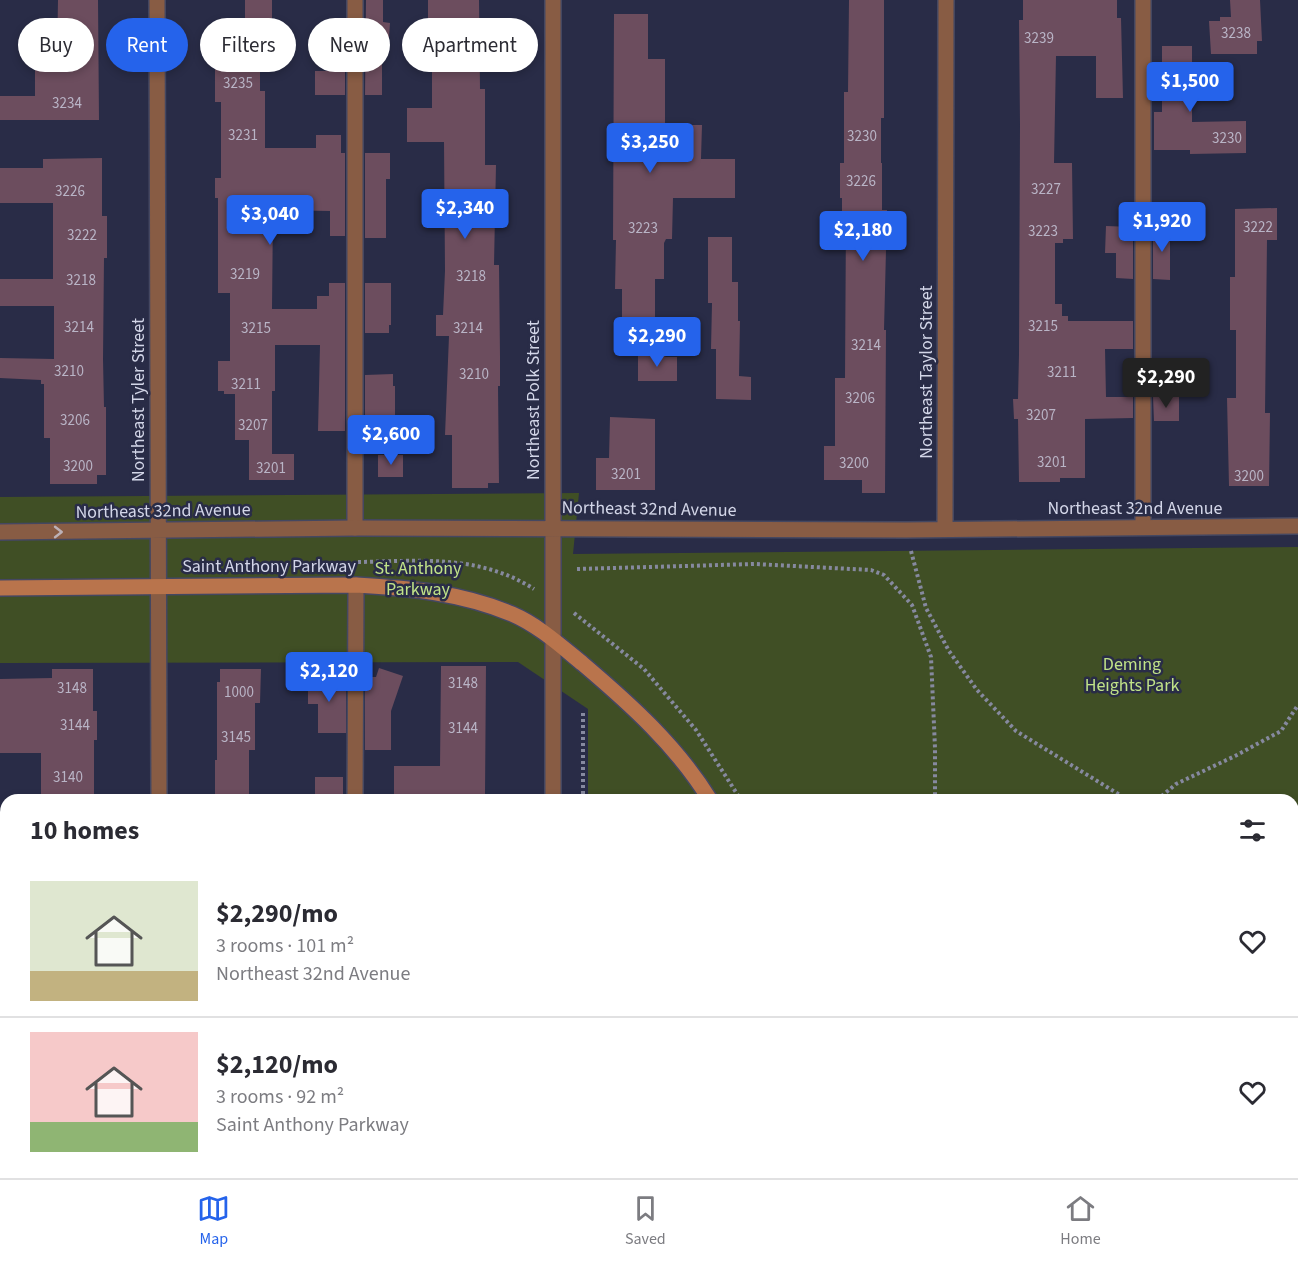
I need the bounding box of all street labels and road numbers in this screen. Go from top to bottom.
street label: Northeast Taylor Street [914,285,939,459]
street label: Northeast Tyler Street [126,318,151,482]
street label: Northeast Polk Street [521,320,546,480]
street label: Northeast 32nd Avenue [561,495,737,523]
street label: Northeast 32nd Avenue [1048,496,1223,521]
street label: Northeast 32nd Avenue [75,497,251,525]
street label: Saint Anthony Parkway [182,554,356,579]

